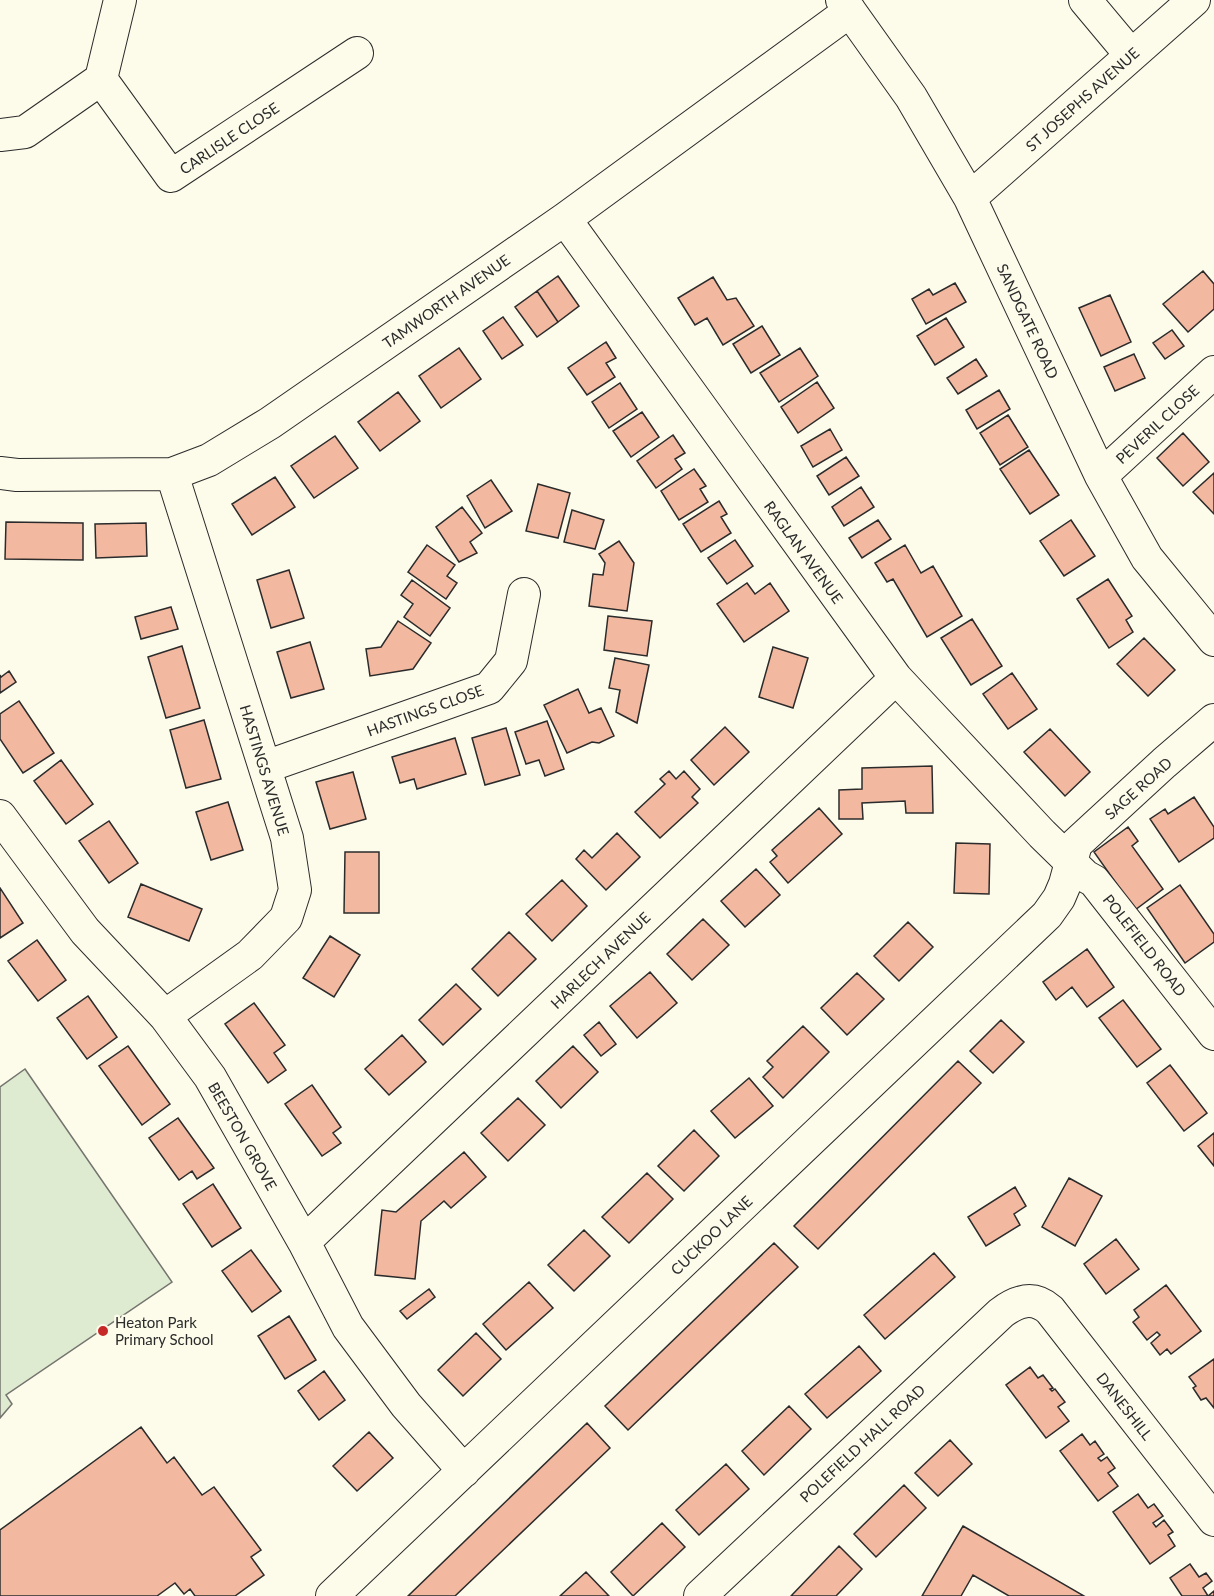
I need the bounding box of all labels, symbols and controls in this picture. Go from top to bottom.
street label: ST JOSEPHS AVENUE [1022,43,1142,155]
street label: CARLISLE CLOSE [176,98,282,178]
street label: TAMWORTH AVENUE [379,250,513,352]
street label: SANDGATE ROAD [993,261,1063,381]
street label: PEVERIL CLOSE [1112,381,1202,467]
street label: RAGLAN AVENUE [761,497,847,607]
street label: HASTINGS CLOSE [364,680,486,740]
street label: HASTINGS AVENUE [237,702,293,838]
street label: SAGE ROAD [1101,753,1175,823]
street label: POLEFIELD ROAD [1100,890,1190,1000]
street label: HARLECH AVENUE [547,908,653,1012]
street label: BEESTON GROVE [205,1079,281,1193]
street label: CUCKOO LANE [667,1192,755,1278]
place label: Heaton Park Primary School [115,1313,214,1348]
marker: Heaton Park Primary School [96,1324,110,1338]
street label: DANESHILL [1093,1369,1157,1444]
street label: POLEFIELD HALL ROAD [796,1380,928,1506]

